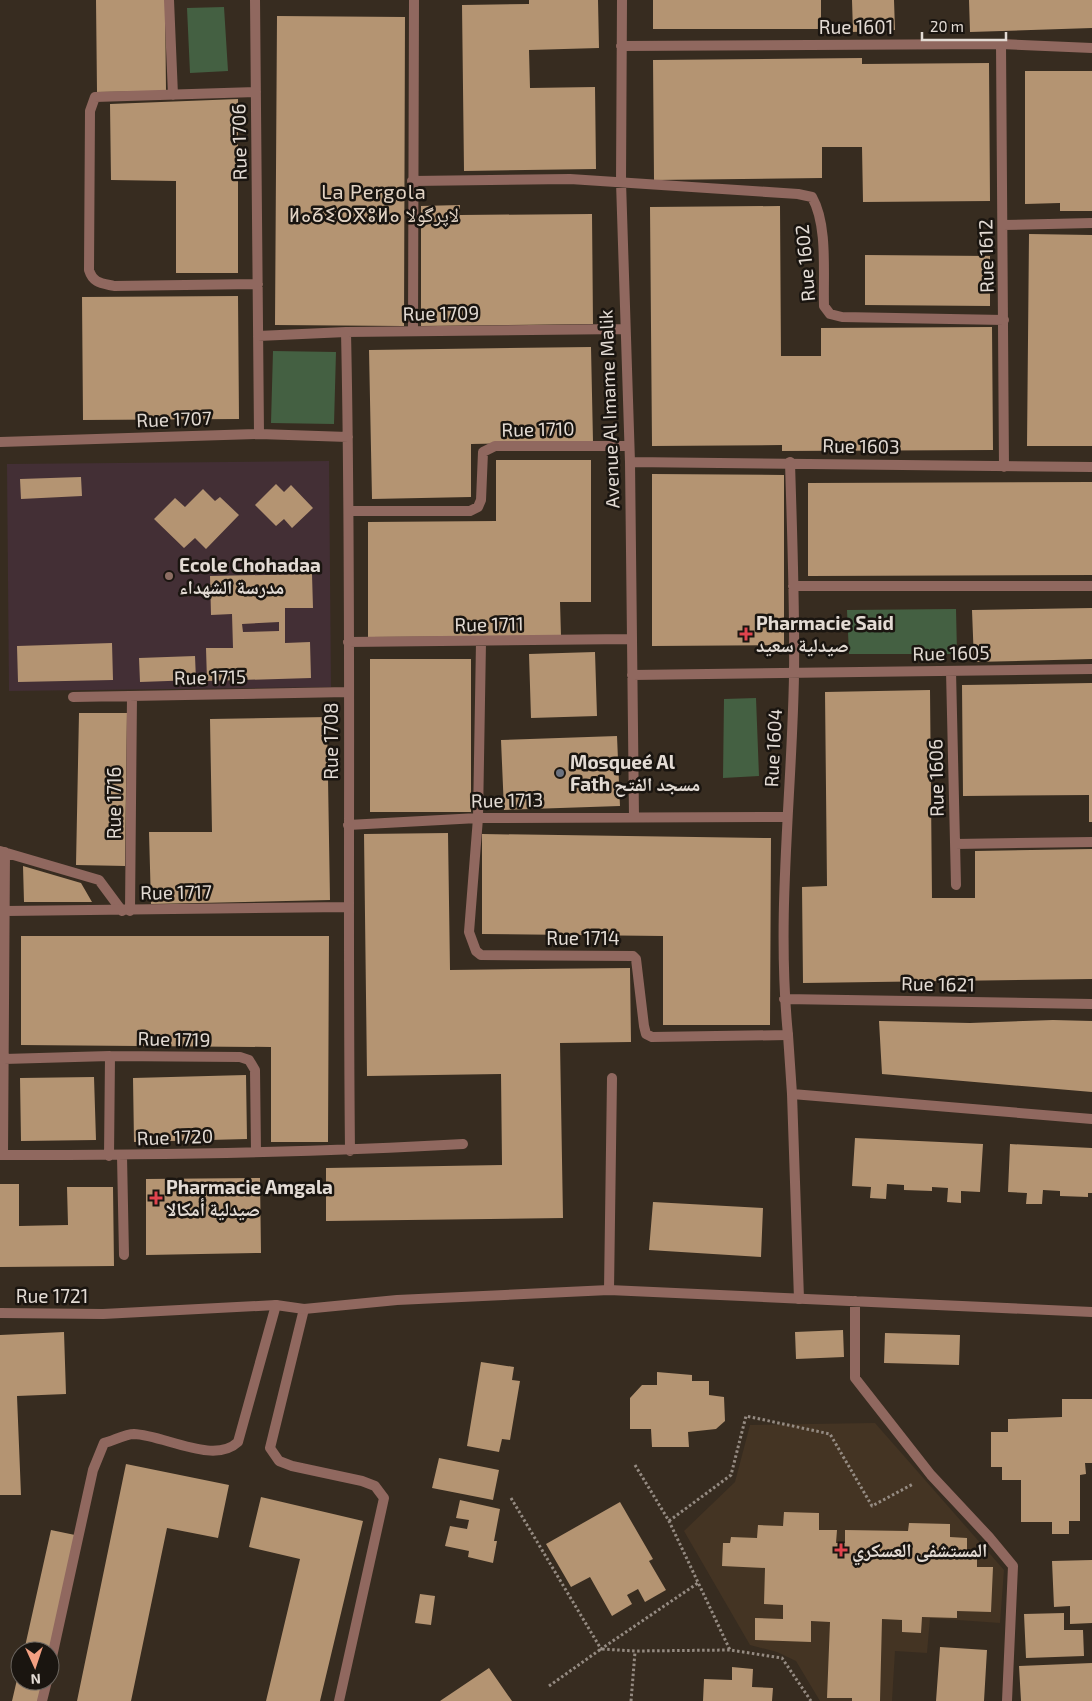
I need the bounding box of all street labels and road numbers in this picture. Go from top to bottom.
street label: Rue 1601 [819,15,893,38]
street label: Rue 1706 [226,103,251,181]
street label: Rue 1612 [973,219,998,293]
street label: Rue 1602 [790,223,819,303]
street label: Rue 1709 [402,300,480,325]
street label: Avenue Al Imame Malik [594,309,623,509]
street label: Rue 1707 [136,406,212,431]
street label: Rue 1710 [501,416,575,441]
street label: Rue 1603 [822,433,900,458]
street label: Rue 1711 [454,611,524,636]
street label: Rue 1605 [912,640,990,665]
street label: Rue 1715 [174,664,246,689]
street label: Rue 1708 [319,702,342,780]
street label: Rue 1604 [759,708,786,788]
street label: Rue 1606 [923,739,948,817]
street label: Rue 1716 [102,767,125,839]
street label: Rue 1713 [471,787,543,812]
street label: Rue 1717 [140,879,212,904]
street label: Rue 1714 [546,926,620,949]
street label: Rue 1621 [901,971,975,996]
street label: Rue 1719 [137,1026,211,1051]
street label: Rue 1720 [136,1124,214,1149]
street label: Rue 1721 [16,1284,88,1307]

